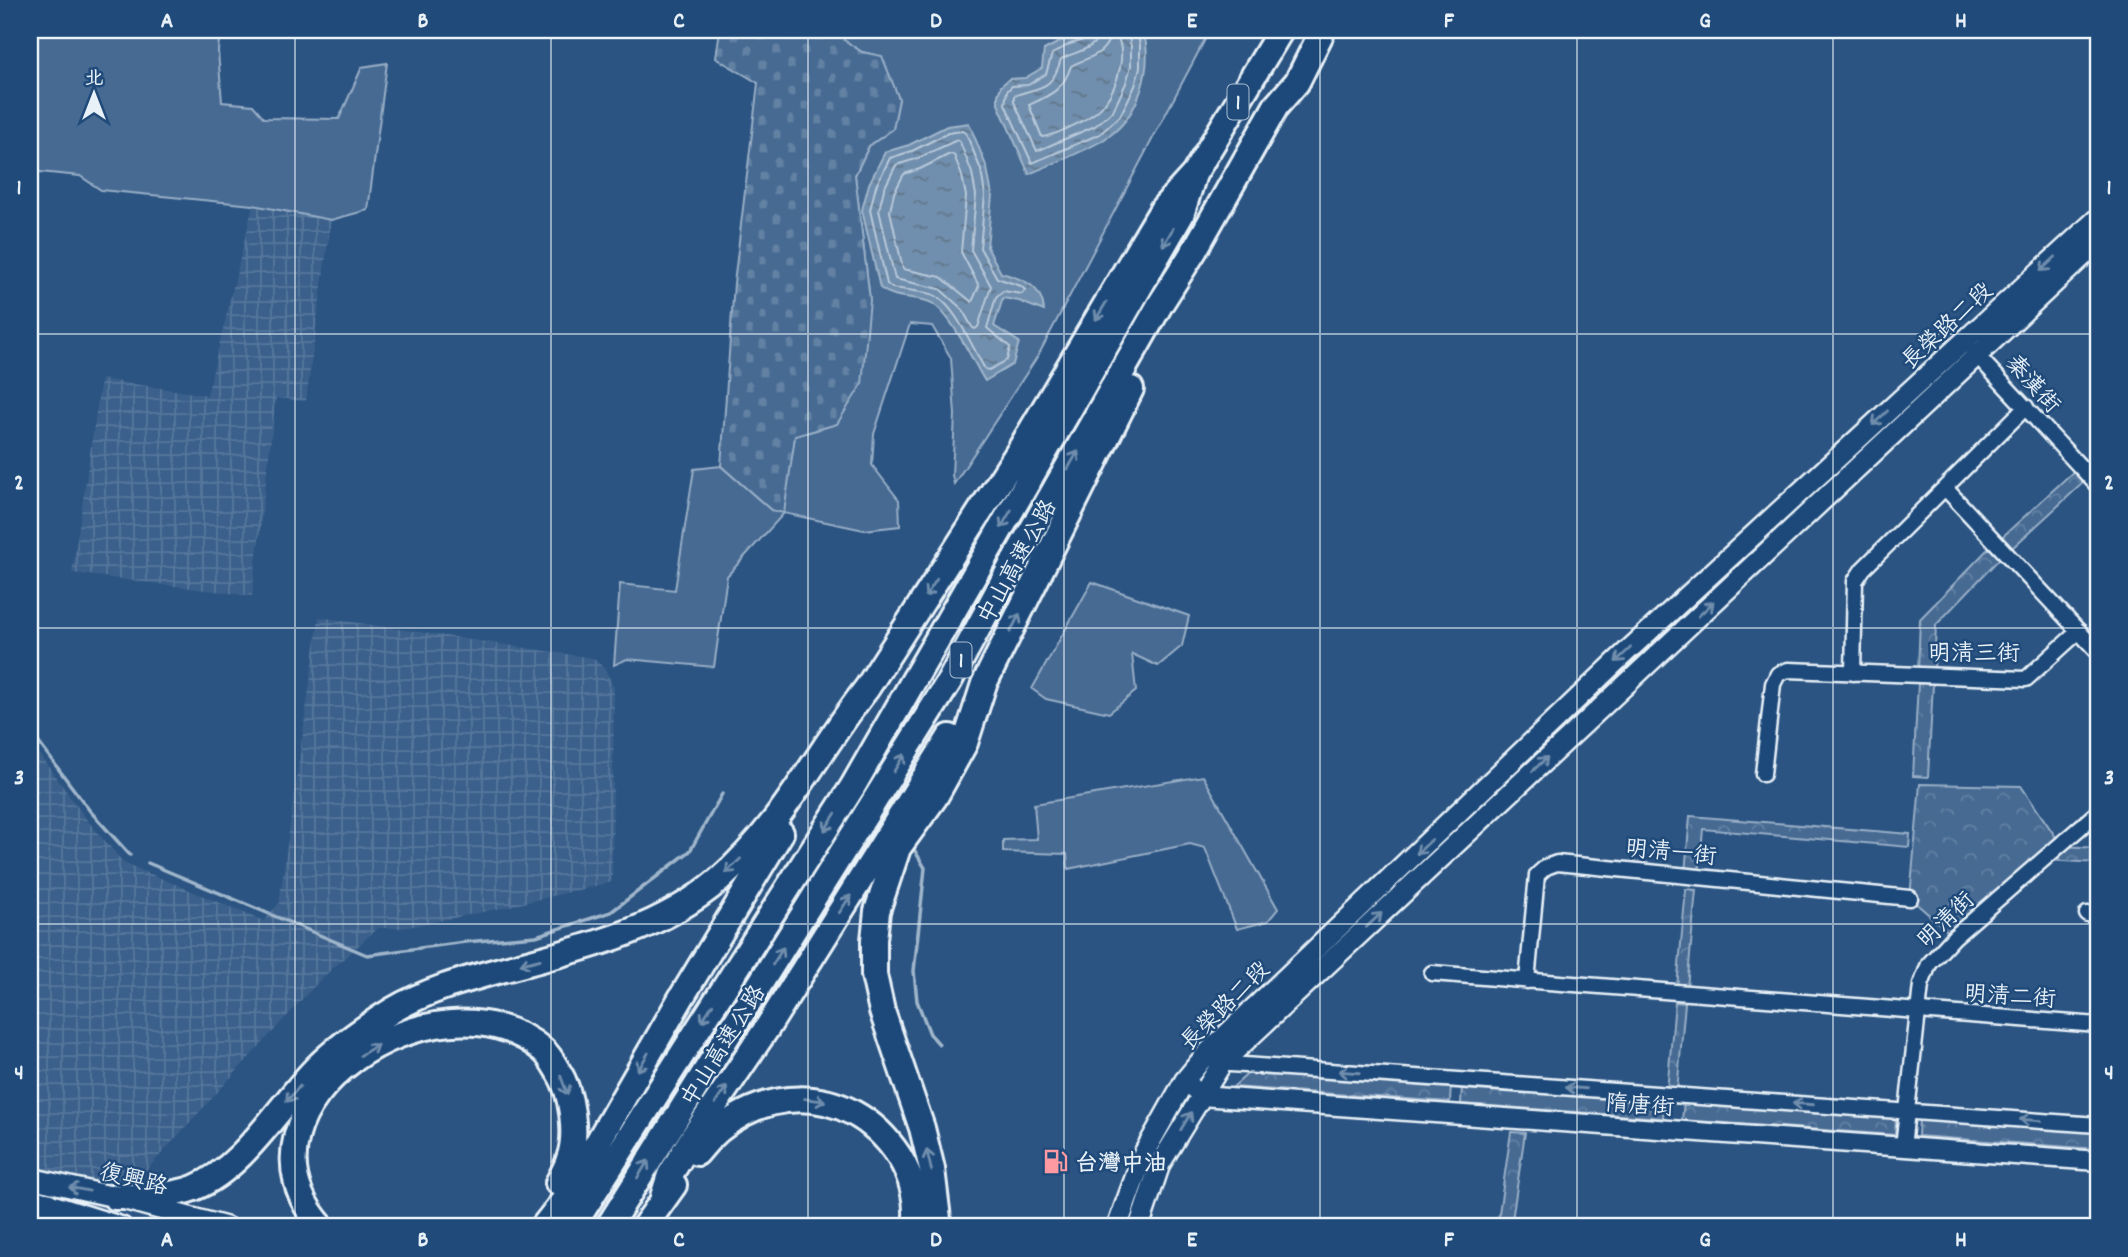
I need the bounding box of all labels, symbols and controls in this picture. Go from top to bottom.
text: A [161,6,173,39]
text: B [418,6,429,39]
text: C [673,6,685,39]
text: D [930,6,942,39]
text: E [1187,6,1198,39]
text: F [1444,6,1455,39]
text: G [1699,6,1711,39]
text: H [1955,6,1967,39]
north arrow [60,60,130,130]
text: 北 [84,67,104,94]
road number: 1 [1228,84,1248,119]
text: 1 [16,173,22,206]
text: 1 [2106,173,2112,206]
one-way arrow [1161,226,1174,247]
one-way arrow [2039,256,2057,272]
street label: 長榮路二段 [1895,276,2002,379]
one-way arrow [1094,300,1108,320]
street label: 秦漢街 [1996,349,2067,422]
one-way arrow [1871,410,1889,426]
one-way arrow [1067,450,1080,471]
text: 2 [14,468,24,501]
text: 2 [2104,468,2114,501]
street label: 中山高速公路 [971,494,1067,631]
one-way arrow [999,509,1013,529]
one-way arrow [924,578,938,598]
one-way arrow [1697,600,1714,617]
one-way arrow [1009,614,1023,634]
street label: 明清三街 [1928,639,2020,672]
road number: 1 [950,642,972,678]
one-way arrow [1615,647,1632,664]
one-way arrow [892,754,906,774]
one-way arrow [1531,756,1548,773]
text: 3 [14,763,24,796]
text: 3 [2104,763,2114,796]
one-way arrow [822,811,836,831]
street label: 明清一街 [1623,833,1718,876]
one-way arrow [1415,839,1433,855]
one-way arrow [724,858,741,875]
street label: 明清街 [1911,886,1984,957]
one-way arrow [838,895,852,915]
one-way arrow [1365,911,1382,928]
one-way arrow [770,947,785,966]
street label: 長榮路二段 [1174,955,1279,1060]
one-way arrow [519,956,542,969]
street label: 明清二街 [1963,979,2057,1018]
street label: 中山高速公路 [674,980,776,1114]
one-way arrow [700,1003,714,1022]
one-way arrow [359,1042,378,1057]
one-way arrow [636,1051,650,1071]
text: 4 [14,1058,24,1091]
text: 4 [2104,1058,2114,1091]
one-way arrow [1339,1065,1361,1078]
one-way arrow [559,1074,571,1095]
one-way arrow [1566,1081,1588,1094]
one-way arrow [285,1084,301,1102]
one-way arrow [714,1086,728,1105]
street label: 隋唐街 [1604,1089,1675,1126]
one-way arrow [803,1094,825,1107]
one-way arrow [1792,1098,1815,1111]
one-way arrow [1179,1111,1193,1131]
one-way arrow [2019,1114,2042,1127]
fuel station icon: 台灣中油 [1041,1148,1069,1176]
one-way arrow [922,1149,936,1172]
place label: 台灣中油 [1075,1149,1167,1182]
street label: 復興路 [96,1157,171,1206]
one-way arrow [637,1160,651,1180]
one-way arrow [68,1182,91,1196]
text: A [161,1225,173,1257]
text: B [418,1225,429,1257]
text: C [673,1225,685,1257]
text: D [930,1225,942,1257]
text: E [1187,1225,1198,1257]
text: F [1444,1225,1455,1257]
text: G [1699,1225,1711,1257]
text: H [1955,1225,1967,1257]

